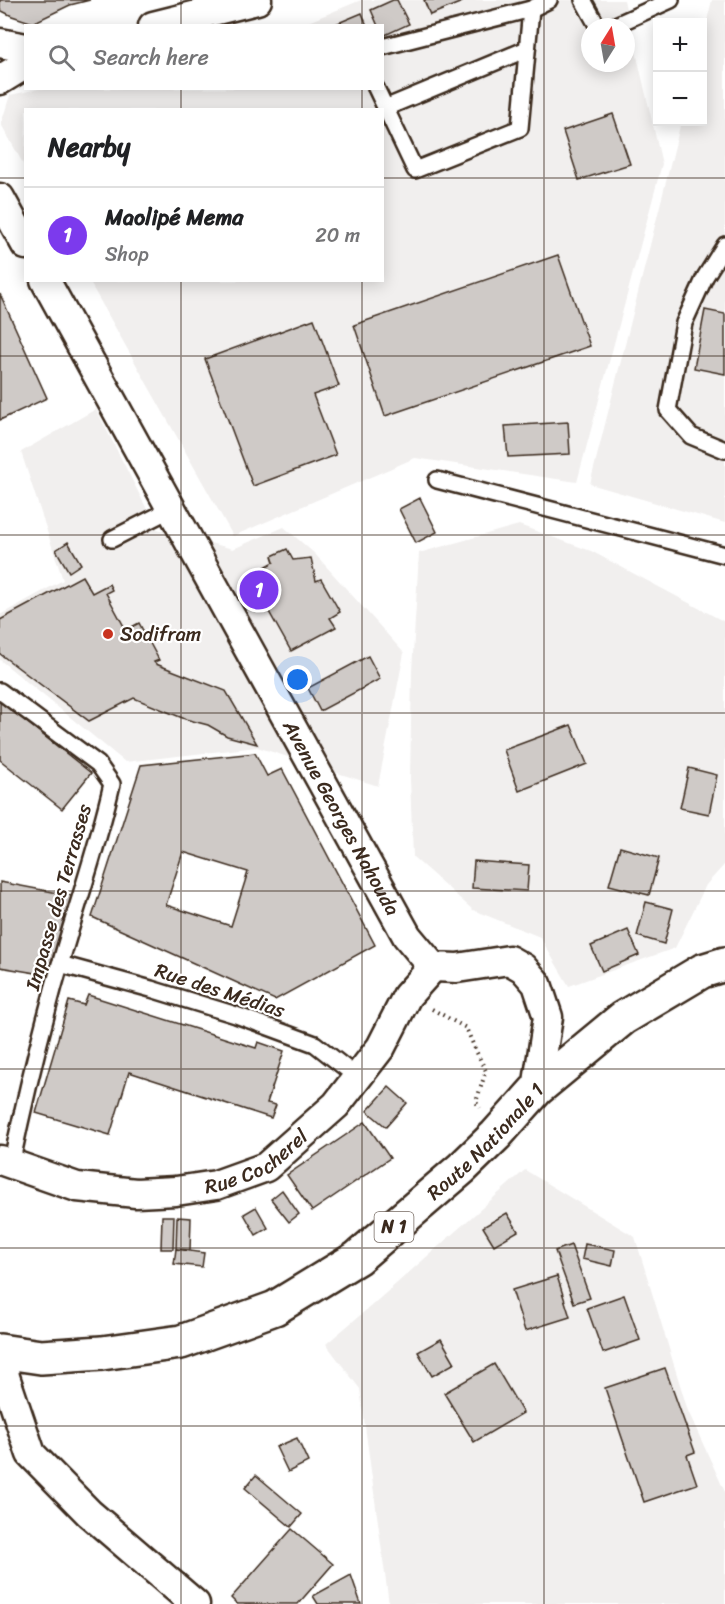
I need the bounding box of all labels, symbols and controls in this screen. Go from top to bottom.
north arrow [581,18,635,72]
map controls [653,18,707,126]
button: + [653,18,707,72]
search box [24,24,384,90]
text: Search here [93,38,209,77]
icon: search [45,41,78,74]
button: − [653,72,707,126]
text: Nearby [48,124,130,170]
text: Maolipé Mema [105,198,243,237]
text: 1 [63,218,72,253]
text: 20 m [315,218,360,253]
text: Shop [105,237,149,272]
pin: 1 [240,568,278,612]
place label: Sodifram [120,617,201,652]
marker: Sodifram [101,627,115,641]
your location [283,665,312,694]
street label: Avenue Georges Nahouda [272,713,410,922]
street label: Impasse des Terrasses [15,799,102,996]
street label: Rue des Médias [150,953,290,1028]
street label: Route Nationale 1 [419,1075,553,1209]
street label: Rue Cocherel [202,1119,317,1204]
road number: N 1 [374,1212,414,1242]

